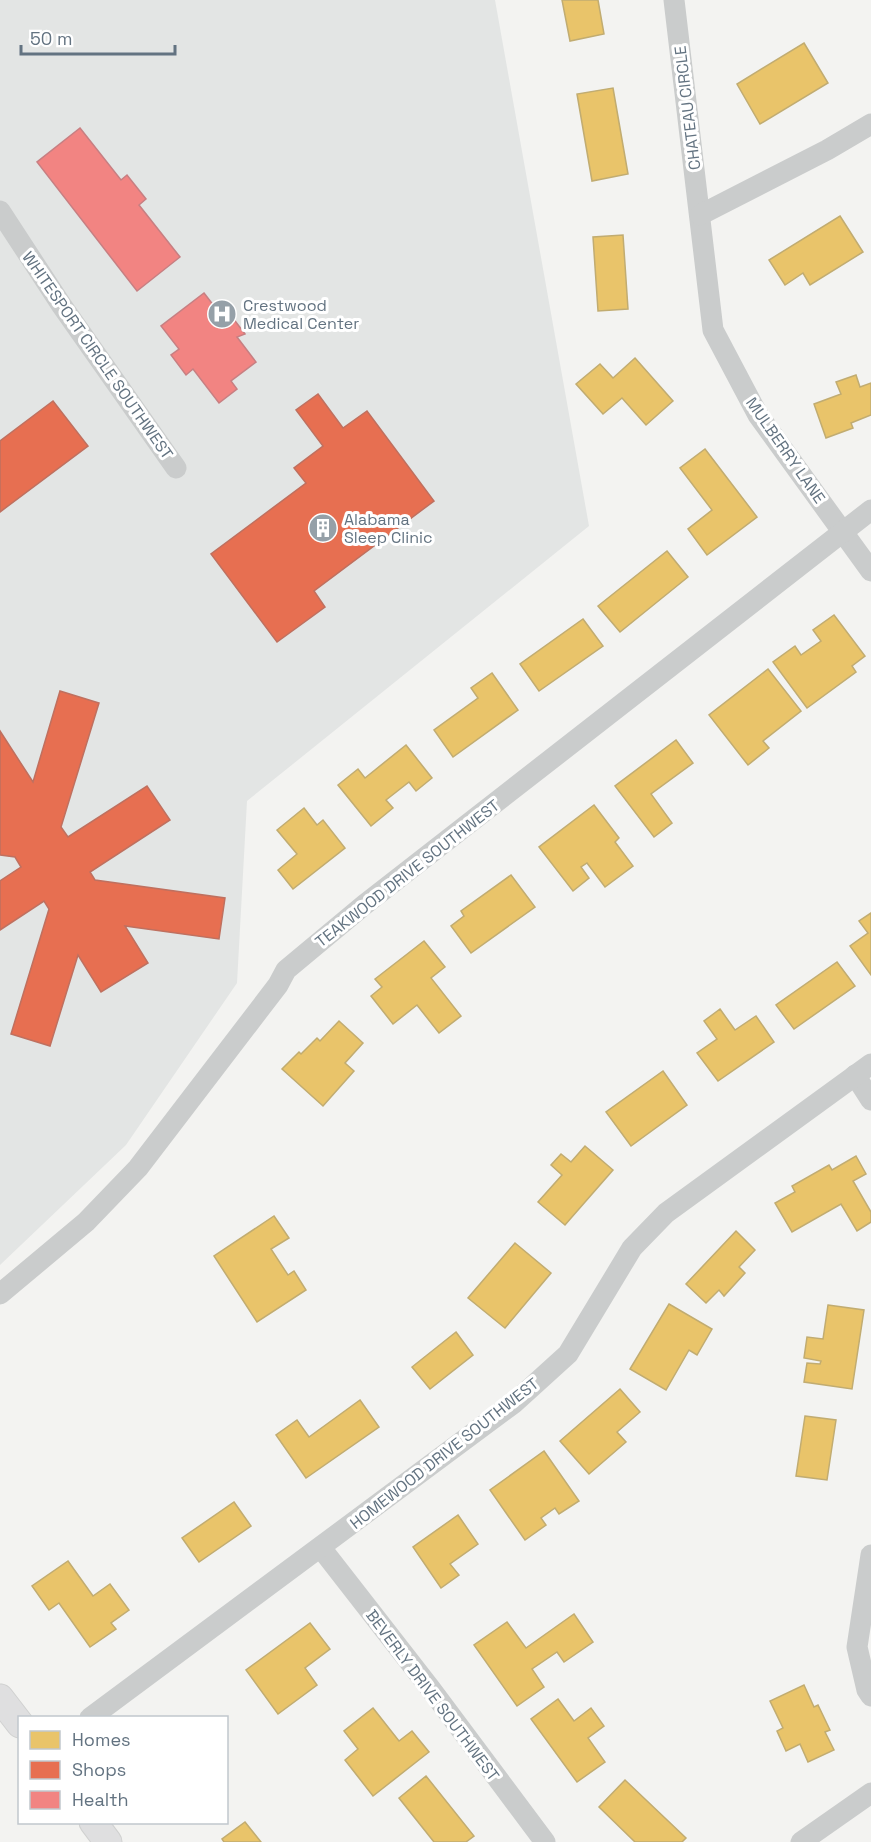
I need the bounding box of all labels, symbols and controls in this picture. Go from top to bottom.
scale bar [21,18,176,56]
text: 50 m [30,27,72,50]
street label: CHATEAU CIRCLE [669,45,706,171]
street label: WHITESPORT CIRCLE SOUTHWEST [18,247,178,463]
place label: Crestwood Medical Center [243,295,359,334]
hospital icon: Crestwood Medical Center [206,298,238,330]
street label: MULBERRY LANE [741,393,830,507]
place label: Alabama Sleep Clinic [344,509,433,548]
building icon: Alabama Sleep Clinic [307,512,339,544]
street label: TEAKWOOD DRIVE SOUTHWEST [311,795,504,952]
street label: HOMEWOOD DRIVE SOUTHWEST [346,1373,543,1534]
street label: BEVERLY DRIVE SOUTHWEST [361,1605,504,1785]
legend [18,1716,228,1824]
text: Homes [72,1728,131,1751]
text: Shops [72,1758,126,1781]
text: Health [72,1788,129,1811]

